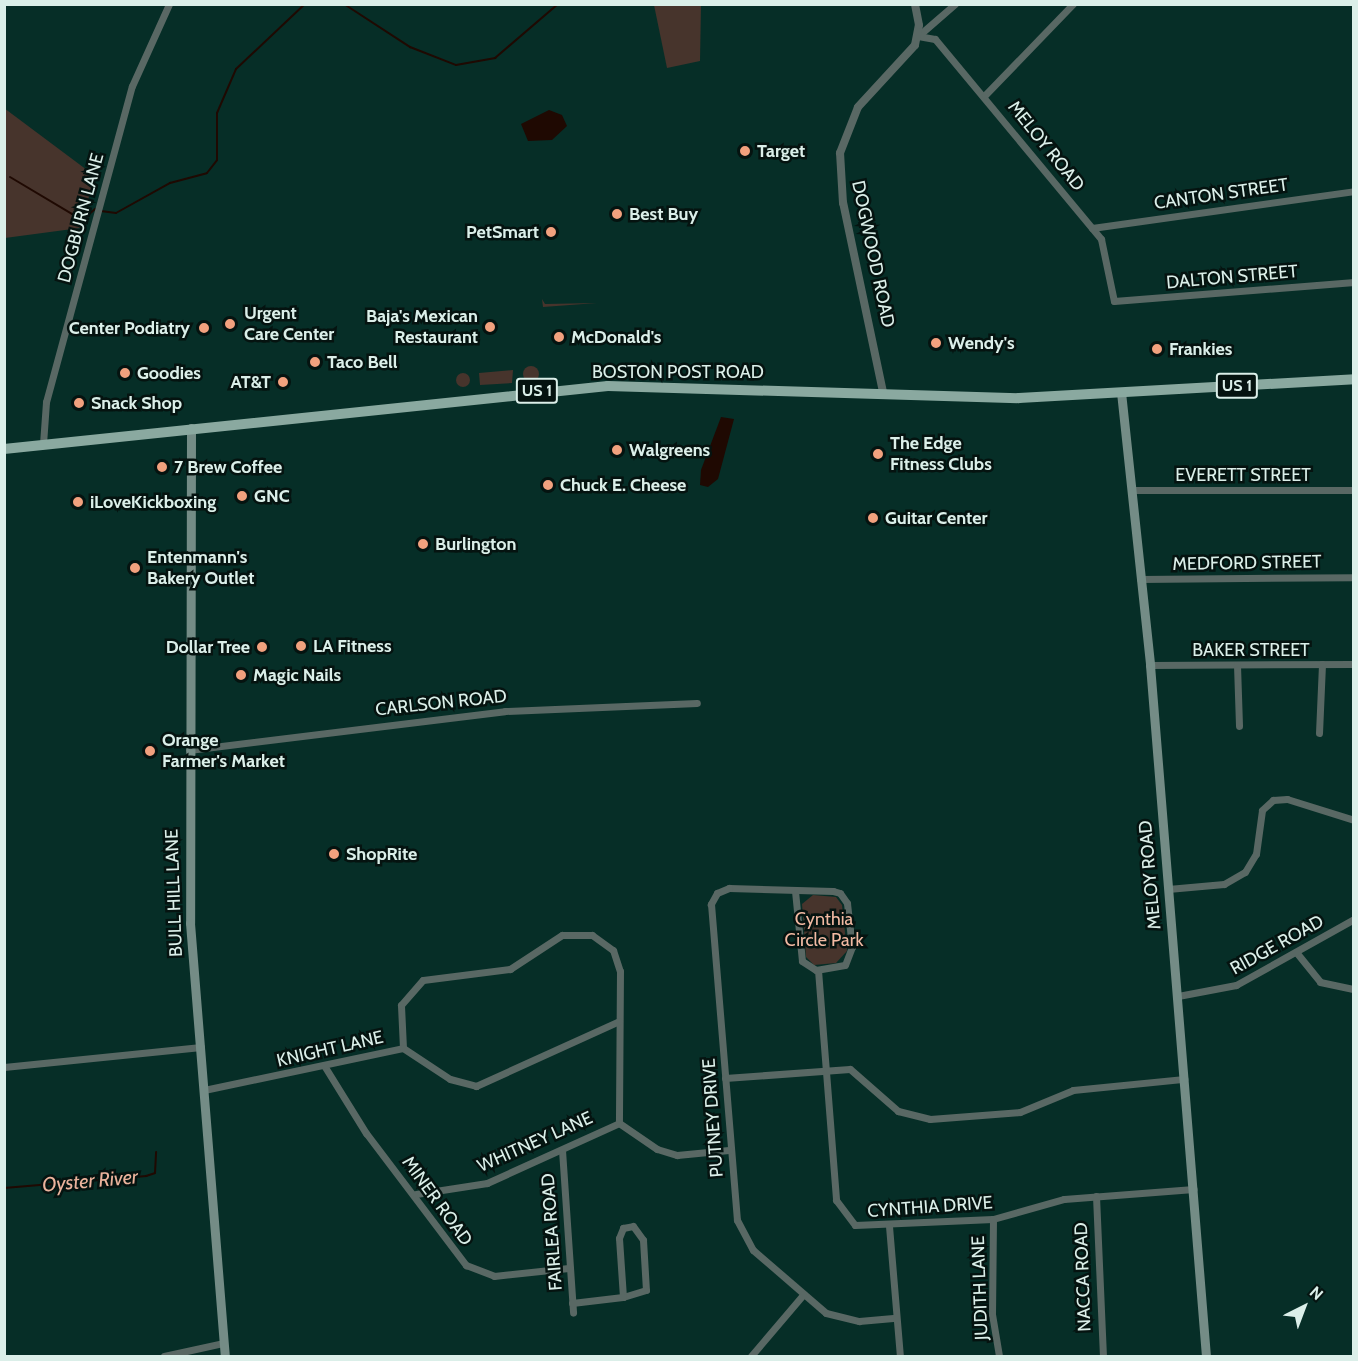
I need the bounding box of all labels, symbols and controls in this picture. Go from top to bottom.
street label: MELOY ROAD [1003,97,1089,195]
place label: Target [757,140,805,162]
marker: Target [738,144,752,158]
street label: DOGBURN LANE [53,151,109,285]
street label: CANTON STREET [1153,174,1289,214]
street label: DOGWOOD ROAD [847,179,899,329]
place label: Best Buy [629,203,698,225]
marker: Best Buy [610,207,624,221]
place label: PetSmart [466,221,539,243]
marker: PetSmart [544,225,558,239]
street label: DALTON STREET [1165,260,1299,294]
place label: Urgent Care Center [244,303,334,346]
place label: Baja's Mexican Restaurant [366,306,478,348]
marker: Urgent Care Center [221,315,239,333]
place label: Center Podiatry [69,317,190,339]
marker: Center Podiatry [195,319,213,337]
marker: Baja's Mexican Restaurant [483,320,497,334]
place label: McDonald's [571,326,661,348]
marker: McDonald's [552,330,566,344]
place label: Wendy's [948,332,1015,354]
marker: Wendy's [929,336,943,350]
place label: Frankies [1169,338,1232,360]
marker: Frankies [1150,342,1164,356]
place label: Taco Bell [327,351,397,373]
marker: Taco Bell [308,355,322,369]
street label: BOSTON POST ROAD [592,361,764,383]
place label: Goodies [137,362,201,384]
marker: Goodies [118,366,132,380]
place label: AT&T [231,371,271,393]
road number: US 1 [1214,373,1260,399]
marker: AT&T [276,375,290,389]
road number: US 1 [514,378,560,404]
place label: Snack Shop [91,392,182,414]
marker: Snack Shop [72,396,86,410]
place label: The Edge Fitness Clubs [890,433,992,476]
place label: Walgreens [629,439,710,461]
marker: Walgreens [610,443,624,457]
marker: The Edge Fitness Clubs [871,447,885,461]
place label: 7 Brew Coffee [174,456,282,478]
marker: 7 Brew Coffee [155,460,169,474]
street label: EVERETT STREET [1175,464,1311,486]
place label: Chuck E. Cheese [560,474,686,496]
marker: Chuck E. Cheese [541,478,555,492]
place label: GNC [254,485,290,507]
marker: GNC [235,489,249,503]
place label: iLoveKickboxing [90,491,216,513]
marker: iLoveKickboxing [71,495,85,509]
place label: Guitar Center [885,507,988,529]
marker: Guitar Center [866,511,880,525]
place label: Burlington [435,533,516,555]
marker: Burlington [416,537,430,551]
place label: Entenmann's Bakery Outlet [147,547,254,590]
street label: MEDFORD STREET [1172,551,1322,575]
marker: Entenmann's Bakery Outlet [128,561,142,575]
place label: LA Fitness [313,635,392,657]
place label: Dollar Tree [166,636,250,658]
marker: LA Fitness [294,639,308,653]
street label: BAKER STREET [1192,639,1310,661]
marker: Dollar Tree [255,640,269,654]
place label: Magic Nails [253,664,341,686]
marker: Magic Nails [234,668,248,682]
street label: CARLSON ROAD [374,685,508,721]
place label: Orange Farmer's Market [162,730,285,772]
marker: Orange Farmer's Market [143,744,157,758]
street label: MELOY ROAD [1134,820,1166,930]
street label: BULL HILL LANE [161,829,187,957]
place label: ShopRite [346,843,417,865]
marker: ShopRite [327,847,341,861]
park label: Cynthia Circle Park [785,909,863,952]
street label: RIDGE ROAD [1227,911,1327,979]
street label: KNIGHT LANE [275,1026,385,1072]
street label: PUTNEY DRIVE [698,1058,728,1178]
street label: WHITNEY LANE [474,1107,596,1177]
street label: MINER ROAD [397,1152,477,1250]
water label: Oyster River [41,1165,139,1197]
street label: FAIRLEA ROAD [537,1172,567,1292]
street label: CYNTHIA DRIVE [867,1192,993,1222]
street label: NACCA ROAD [1070,1222,1096,1332]
street label: JUDITH LANE [967,1235,993,1341]
north arrow [1274,1277,1334,1337]
text: N [1306,1282,1327,1304]

